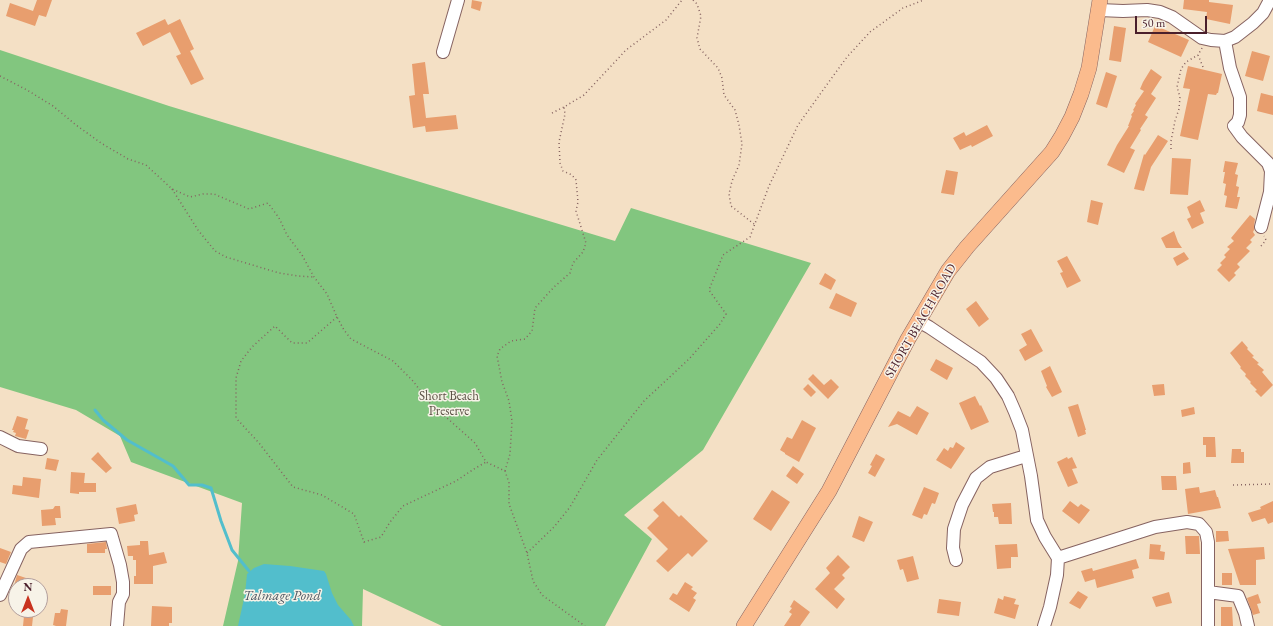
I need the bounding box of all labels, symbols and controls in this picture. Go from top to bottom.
scale bar [1137,8,1209,34]
text: 50 m [1142,15,1165,31]
street label: SHORT BEACH ROAD [882,261,960,381]
park label: Short Beach Preserve [419,388,479,419]
north arrow [8,578,48,618]
text: N [24,580,32,594]
water label: Talmage Pond [243,588,321,604]

